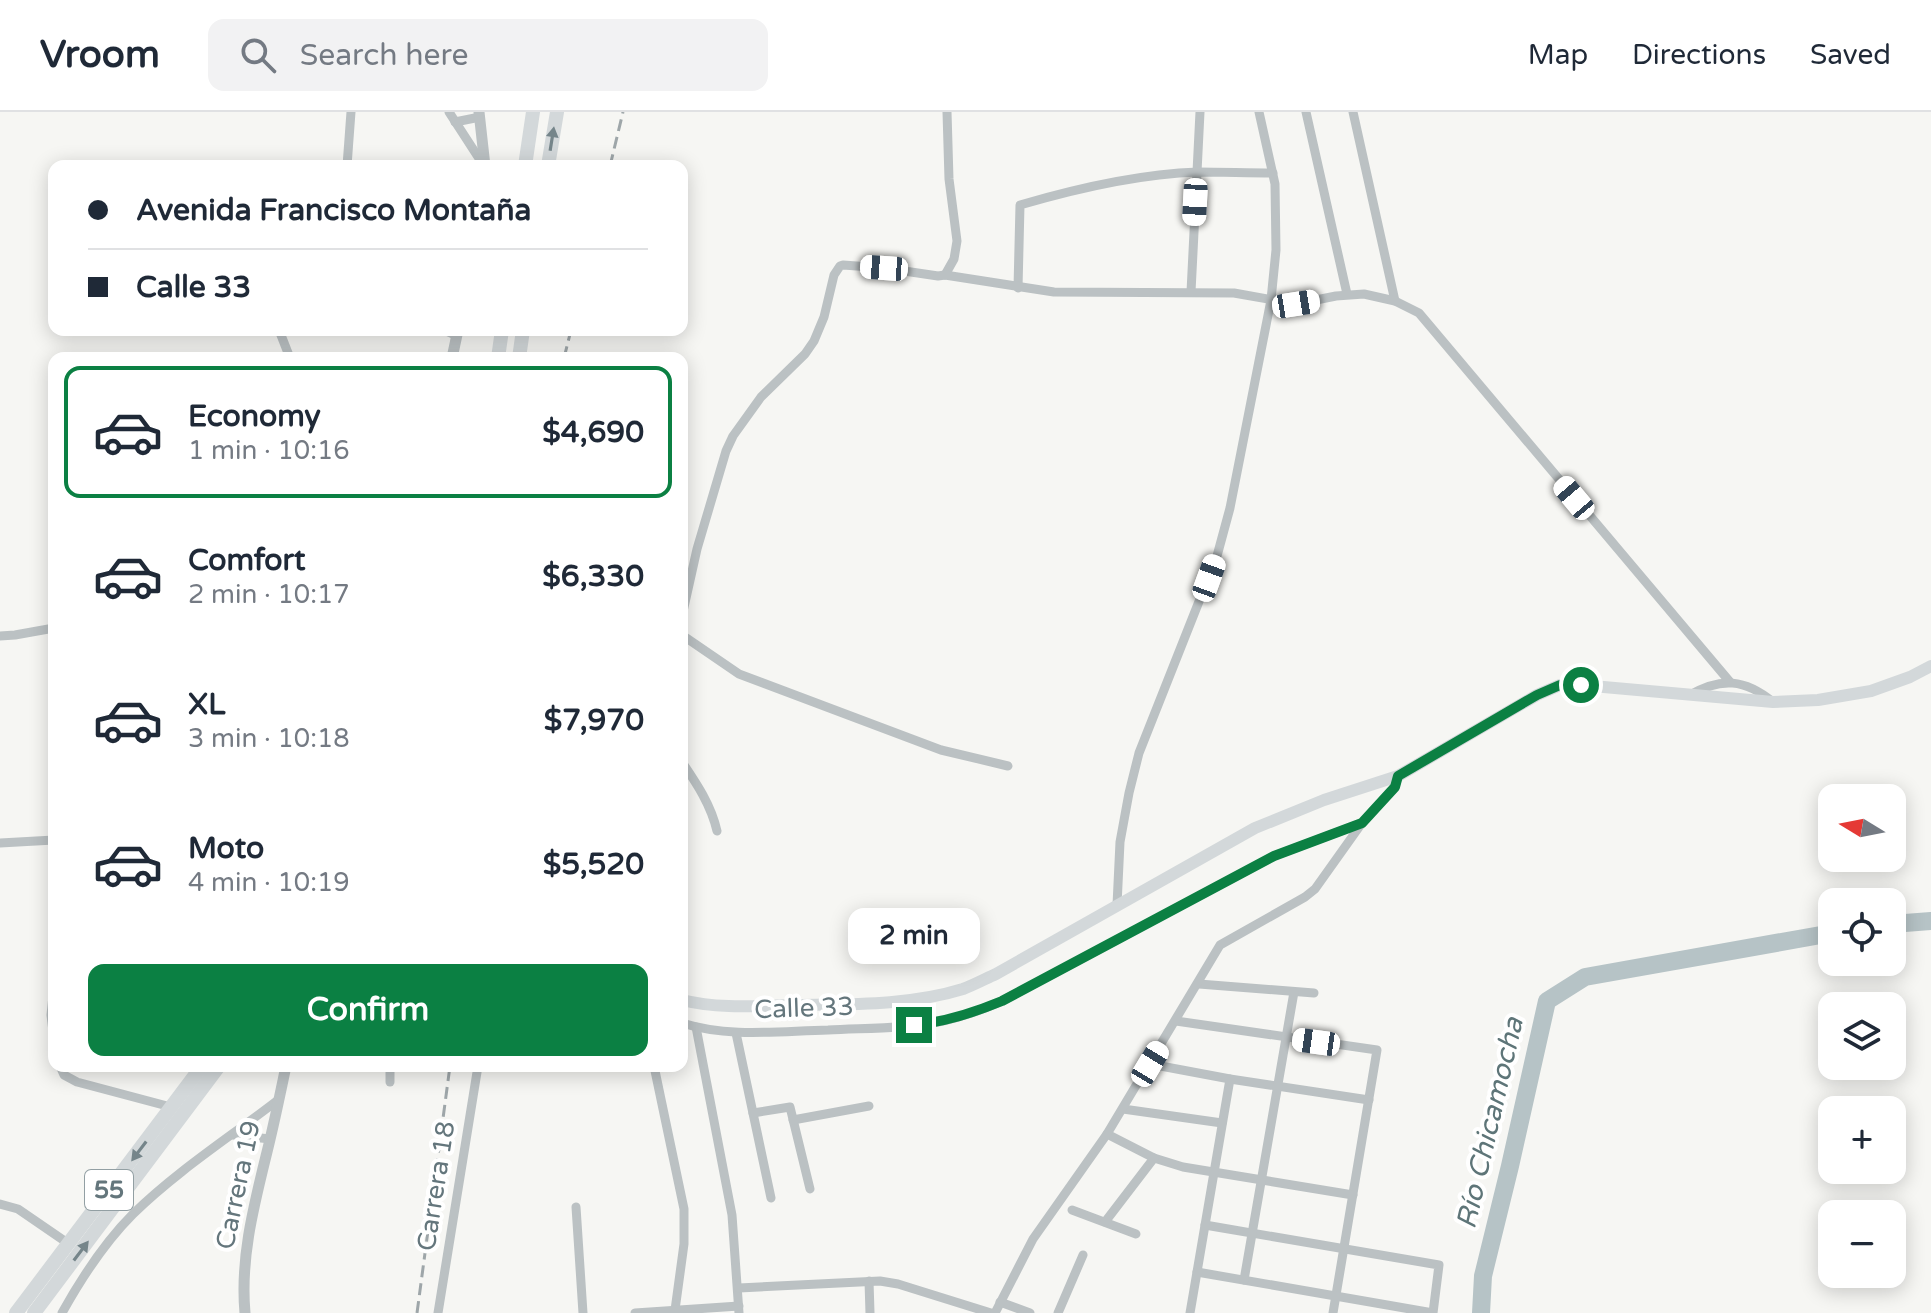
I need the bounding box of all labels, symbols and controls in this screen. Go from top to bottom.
search box [208,19,768,91]
text: Vroom [40,32,160,78]
icon: search [236,33,280,77]
text: Search here [300,37,468,74]
text: Map [1528,38,1588,72]
text: Directions [1632,38,1766,72]
text: Saved [1810,38,1891,72]
one-way arrow [547,126,559,151]
car [1182,177,1208,227]
text: Avenida Francisco Montaña [136,192,531,229]
car [859,254,909,282]
text: Calle 33 [136,269,251,306]
car [1270,288,1322,320]
icon: car [92,396,164,468]
text: Economy [188,398,321,435]
text: $4,690 [542,414,644,451]
text: 1 min · 10:16 [188,435,350,466]
car [1549,472,1599,524]
icon: car [92,540,164,612]
text: Comfort [188,542,306,579]
car [1190,551,1228,605]
text: $6,330 [542,558,644,595]
text: 2 min · 10:17 [188,579,350,610]
route start [1563,667,1599,703]
icon: car [92,684,164,756]
text: XL [188,686,225,723]
text: $7,970 [544,702,644,739]
text: 3 min · 10:18 [188,723,350,754]
north arrow [1818,784,1906,872]
map controls [1818,784,1906,1288]
icon: car [92,828,164,900]
text: Moto [188,830,264,867]
text: $5,520 [543,846,644,883]
text: 4 min · 10:19 [188,867,350,898]
button: locate [1818,888,1906,976]
callout: 2 min [848,909,980,965]
text: 2 min [879,920,949,951]
button: Confirm [88,964,648,1056]
street label: Calle 33 [754,991,854,1025]
button: layers [1818,992,1906,1080]
route end [896,1007,932,1043]
water label: Río Chicamocha [1449,1013,1531,1232]
car [1291,1027,1341,1057]
car [1127,1037,1173,1091]
button: + [1818,1096,1906,1184]
street label: Carrera 19 [209,1118,267,1252]
street label: Carrera 18 [410,1119,462,1253]
one-way arrow [131,1140,147,1161]
road number: 55 [85,1170,133,1210]
button: − [1818,1200,1906,1288]
one-way arrow [73,1241,89,1261]

